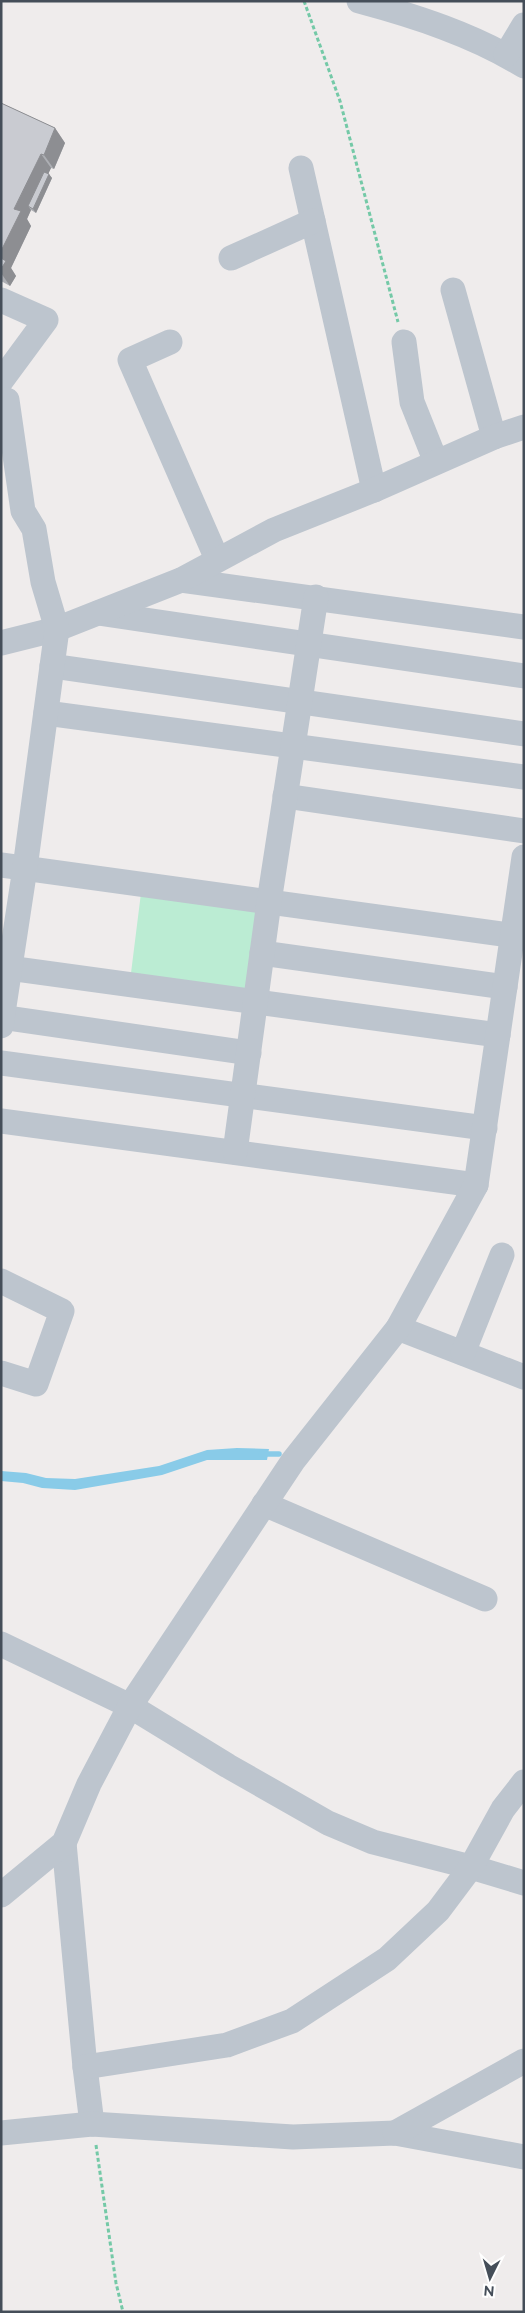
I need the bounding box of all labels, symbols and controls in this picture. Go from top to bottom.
north arrow [465,2253,515,2303]
text: N [483,2283,495,2299]

